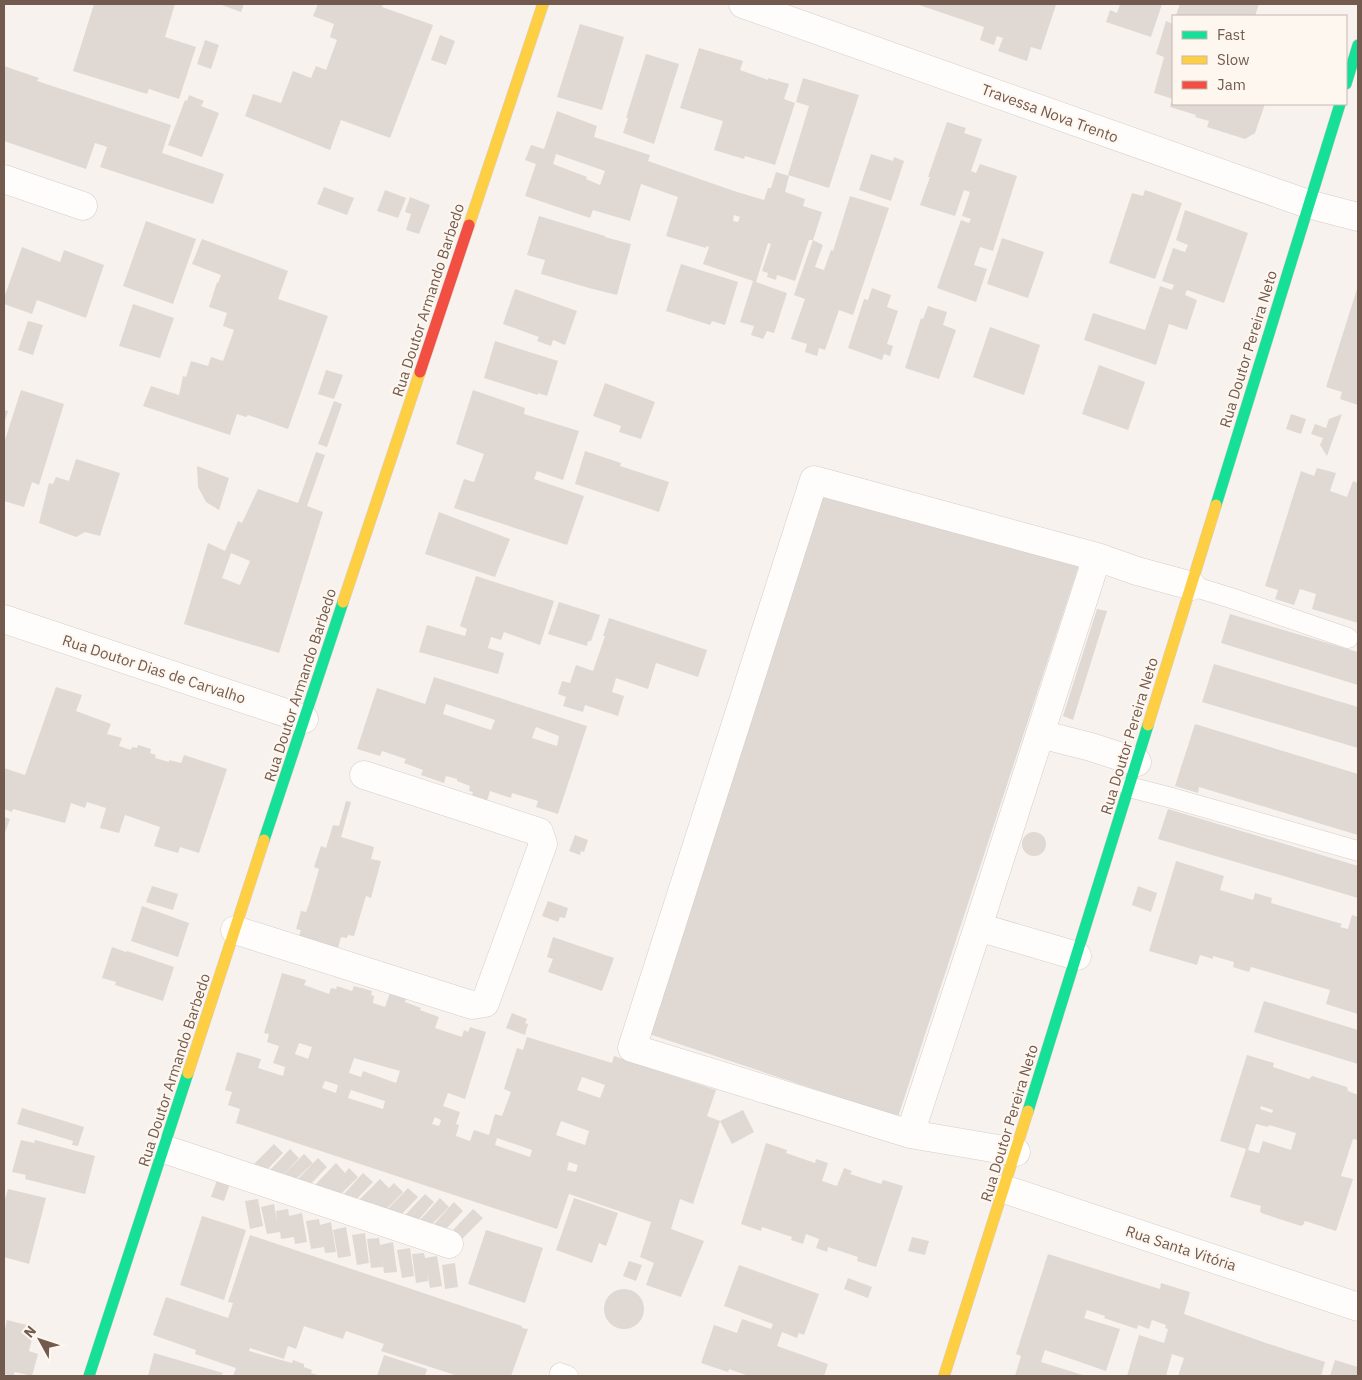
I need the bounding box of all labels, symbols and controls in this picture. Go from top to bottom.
legend [1172,15,1347,105]
text: Fast [1217,25,1245,44]
text: Slow [1217,50,1250,69]
text: Jam [1217,75,1246,94]
street label: Travessa Nova Trento [979,79,1121,147]
street label: Rua Doutor Armando Barbedo [388,201,468,399]
street label: Rua Doutor Pereira Neto [1215,268,1281,430]
street label: Rua Doutor Armando Barbedo [260,586,340,784]
street label: Rua Doutor Dias de Carvalho [60,630,248,708]
street label: Rua Doutor Pereira Neto [1096,655,1162,817]
street label: Rua Doutor Armando Barbedo [134,971,214,1169]
street label: Rua Doutor Pereira Neto [976,1042,1042,1204]
street label: Rua Santa Vitória [1123,1221,1239,1275]
north arrow [15,1315,65,1365]
text: N [20,1322,40,1341]

